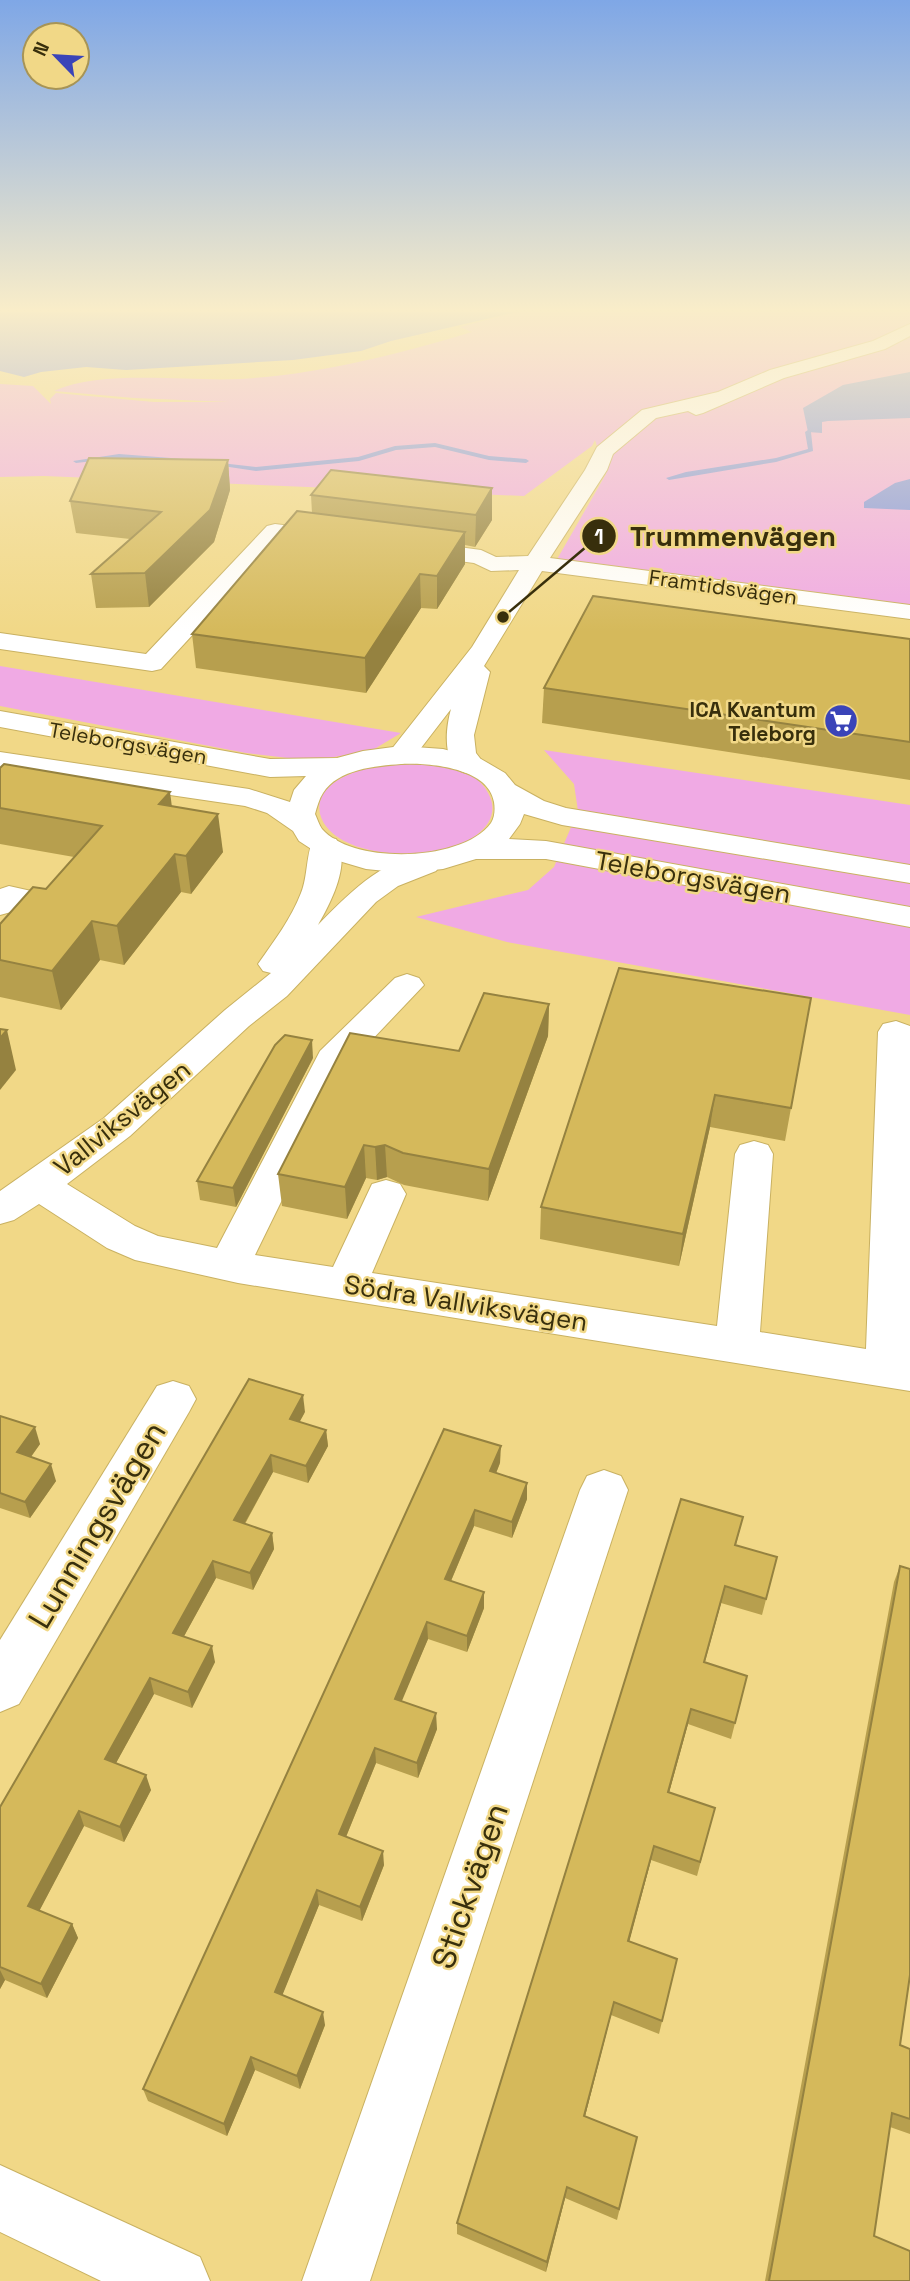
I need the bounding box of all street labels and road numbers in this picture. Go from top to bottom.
street label: Framtidsvägen [647,563,799,611]
street label: Teleborgsvägen [47,716,209,770]
street label: Teleborgsvägen [592,843,794,911]
street label: Vallviksvägen [47,1052,197,1184]
street label: Södra Vallviksvägen [342,1267,590,1339]
street label: Lunningsvägen [20,1414,174,1636]
street label: Stickvägen [423,1798,517,1974]

